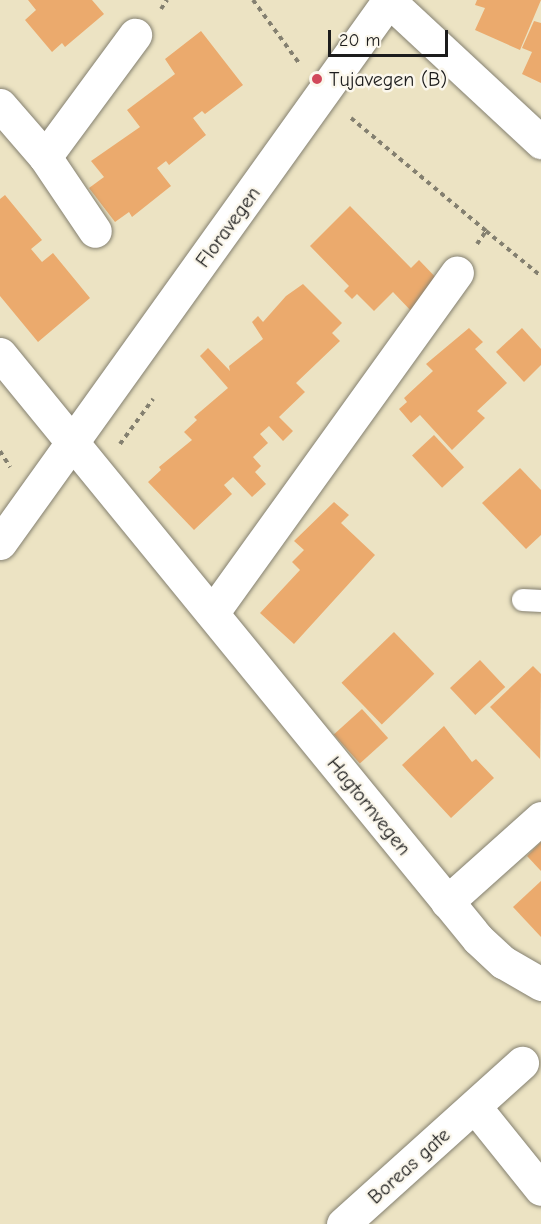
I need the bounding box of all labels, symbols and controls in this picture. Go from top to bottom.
scale bar [331,18,451,56]
text: 20 m [339,30,380,51]
place label: Tujavegen (B) [329,67,447,91]
marker: Tujavegen (B) [310,72,324,86]
street label: Floravegen [191,182,265,272]
street label: Hagtornvegen [322,752,416,860]
street label: Boreas gate [363,1123,455,1209]

